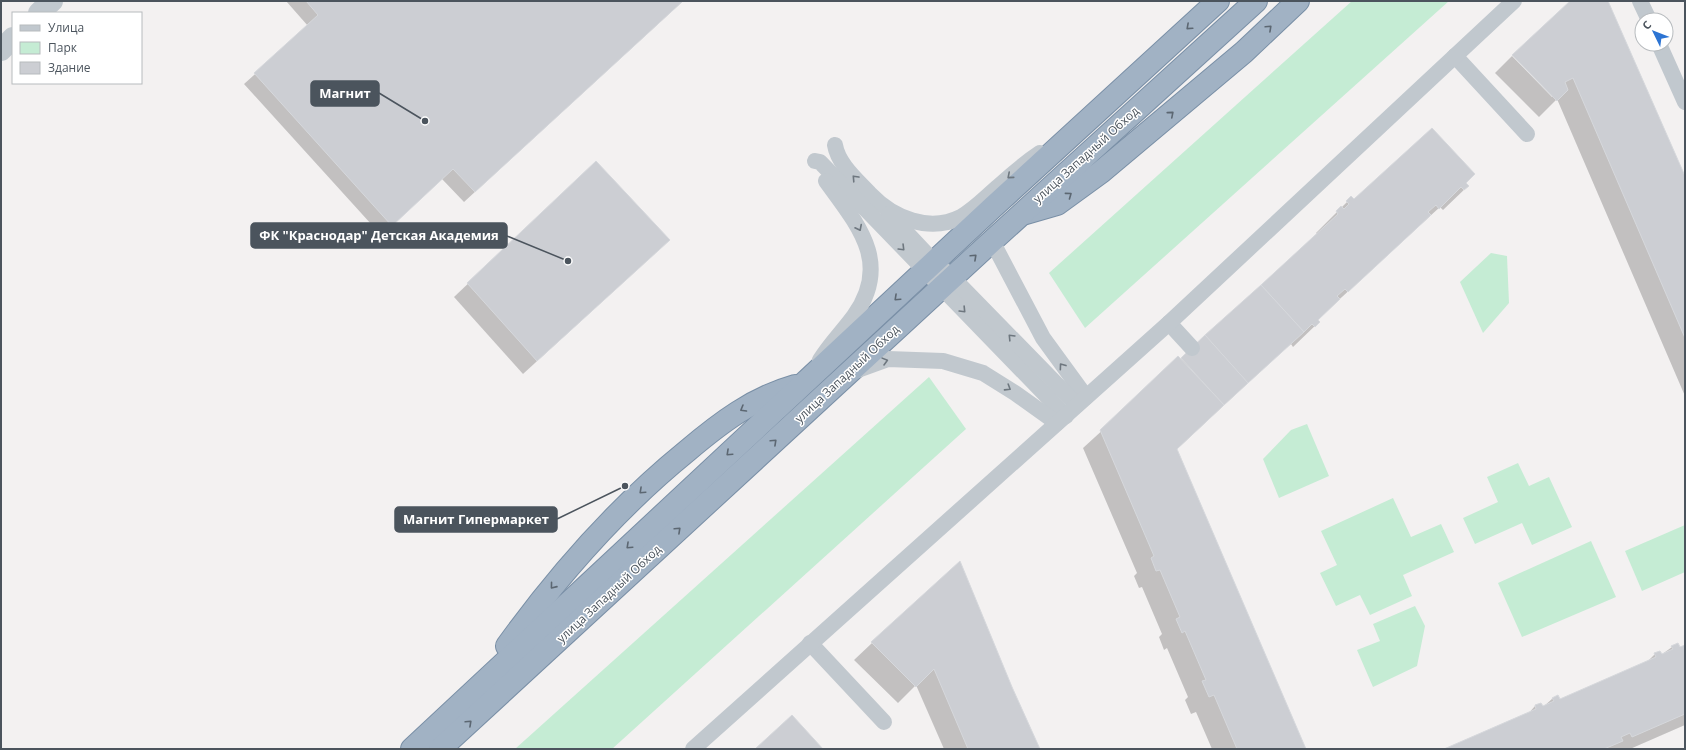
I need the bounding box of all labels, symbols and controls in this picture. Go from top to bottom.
legend [12,12,142,84]
north arrow [1634,12,1674,52]
text: С [1638,17,1654,33]
text: Улица [48,19,84,36]
one-way arrow [1187,23,1194,30]
one-way arrow [1264,26,1272,33]
text: Парк [48,39,78,56]
text: Здание [48,59,91,76]
callout: Магнит [311,81,379,106]
text: Магнит [319,84,371,102]
street label: улица Западный Обход [1029,102,1142,207]
one-way arrow [1166,111,1174,119]
one-way arrow [1007,171,1015,179]
one-way arrow [853,176,860,183]
one-way arrow [1065,193,1072,200]
callout: ФК "Краснодар" Детская Академия [251,223,507,248]
one-way arrow [854,224,862,231]
text: ФК "Краснодар" Детская Академия [259,226,499,244]
one-way arrow [897,243,905,251]
one-way arrow [970,255,977,262]
one-way arrow [894,294,902,301]
one-way arrow [958,305,965,313]
street label: улица Западный Обход [791,321,903,427]
one-way arrow [1008,334,1016,342]
one-way arrow [881,357,888,366]
one-way arrow [1059,363,1067,370]
one-way arrow [1004,384,1011,391]
one-way arrow [739,405,747,412]
one-way arrow [769,440,777,447]
one-way arrow [727,448,734,455]
one-way arrow [639,486,647,494]
callout: Магнит Гипермаркет [395,507,557,532]
text: Магнит Гипермаркет [403,510,549,528]
one-way arrow [673,528,681,535]
street label: улица Западный Обход [553,541,665,647]
one-way arrow [626,541,634,549]
one-way arrow [551,581,558,588]
one-way arrow [464,720,472,727]

